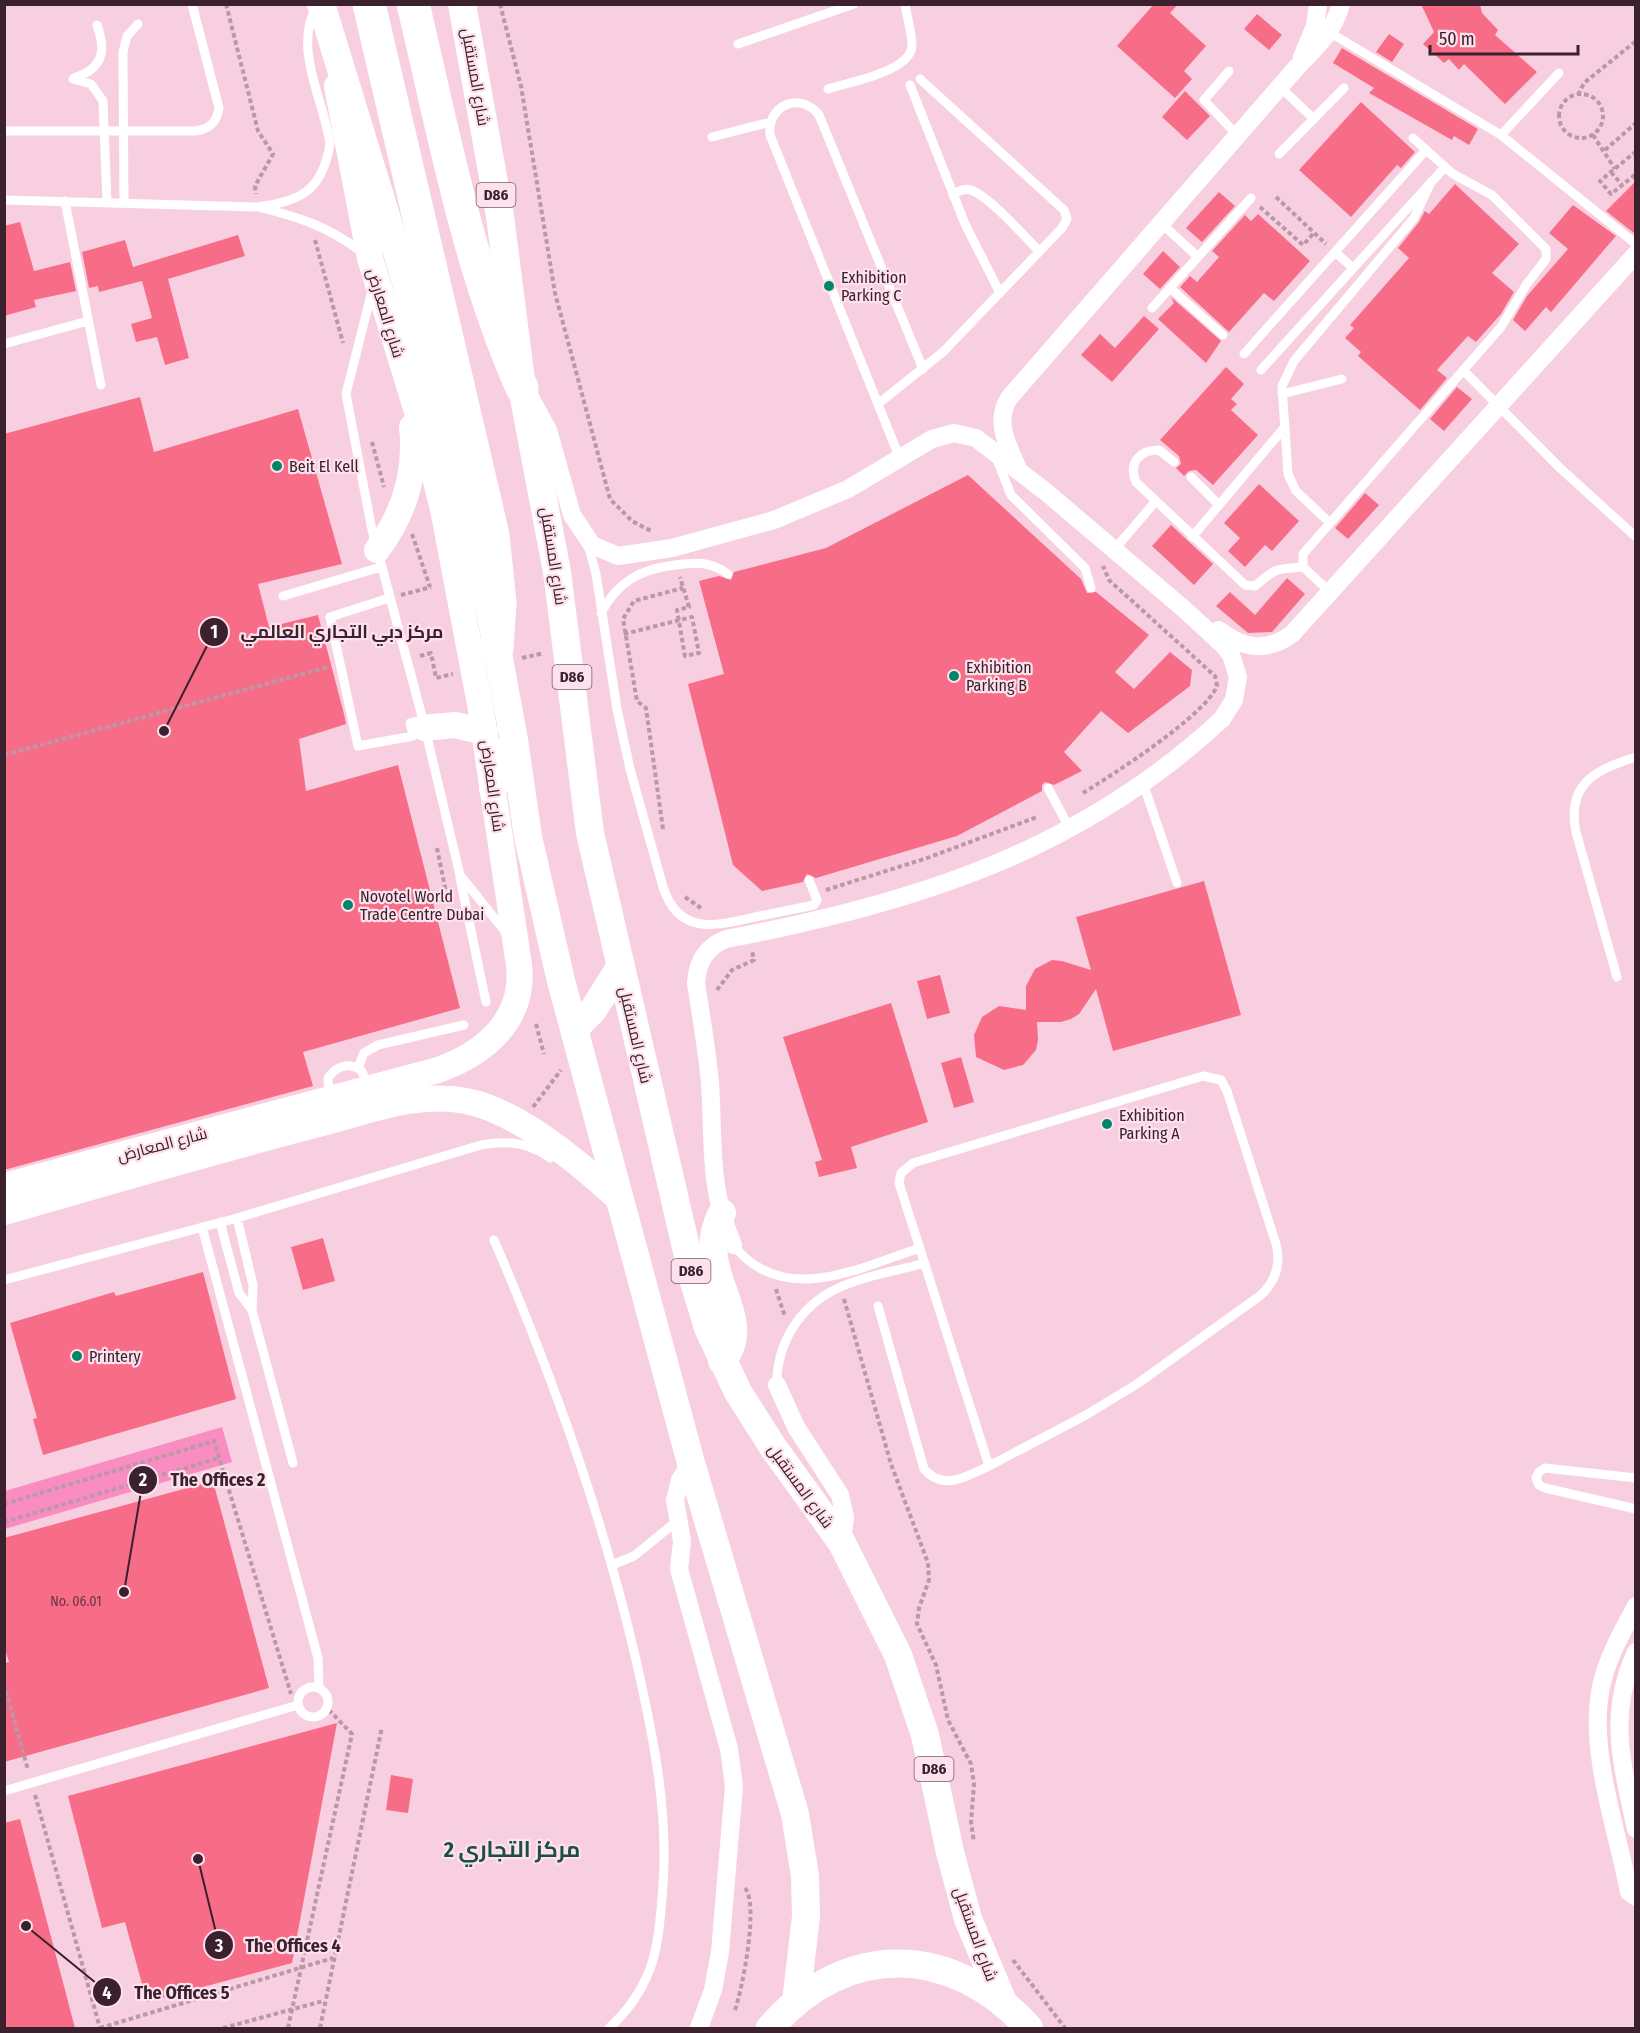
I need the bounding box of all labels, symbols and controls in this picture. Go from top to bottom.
scale bar [1430,18,1578,56]
street label: شارع المستقبل [456,27,493,128]
text: 50 m [1439,28,1475,50]
road number: D86 [476,183,516,207]
street label: شارع المعارض [361,266,408,361]
place label: Exhibition Parking C [841,268,907,305]
marker: Exhibition Parking C [822,279,836,293]
place label: Beit El Kell [289,457,359,476]
marker: Beit El Kell [270,459,284,473]
street label: شارع المستقبل [534,506,571,607]
callout: مركز دبي التجاري العالمي [199,614,456,650]
text: 1 [210,621,218,643]
text: مركز دبي التجاري العالمي [241,621,443,647]
place label: Exhibition Parking B [966,658,1032,695]
road number: D86 [552,665,592,689]
marker: Exhibition Parking B [947,669,961,683]
street label: شارع المعارض [475,739,508,833]
place label: Novotel World Trade Centre Dubai [360,887,484,924]
marker: Novotel World Trade Centre Dubai [341,898,355,912]
street label: شارع المستقبل [613,985,656,1086]
place label: Exhibition Parking A [1119,1106,1185,1143]
marker: Exhibition Parking A [1100,1117,1114,1131]
street label: شارع المعارض [115,1123,210,1168]
road number: D86 [672,1259,710,1283]
place label: Printery [89,1347,142,1366]
marker: Printery [70,1349,84,1363]
street label: شارع المستقبل [762,1441,837,1533]
callout: The Offices 2 [128,1462,277,1498]
text: 2 [138,1469,147,1491]
text: The Offices 2 [171,1469,265,1491]
house number: No. 06.01 [50,1593,102,1610]
road number: D86 [914,1757,954,1781]
district label: مركز التجاري 2 [443,1836,580,1867]
street label: شارع المستقبل [948,1884,1001,1985]
callout: The Offices 4 [204,1927,353,1963]
text: 3 [214,1935,224,1957]
text: The Offices 4 [245,1935,341,1957]
callout: The Offices 5 [92,1974,241,2010]
text: 4 [102,1982,112,2004]
text: The Offices 5 [134,1982,230,2004]

